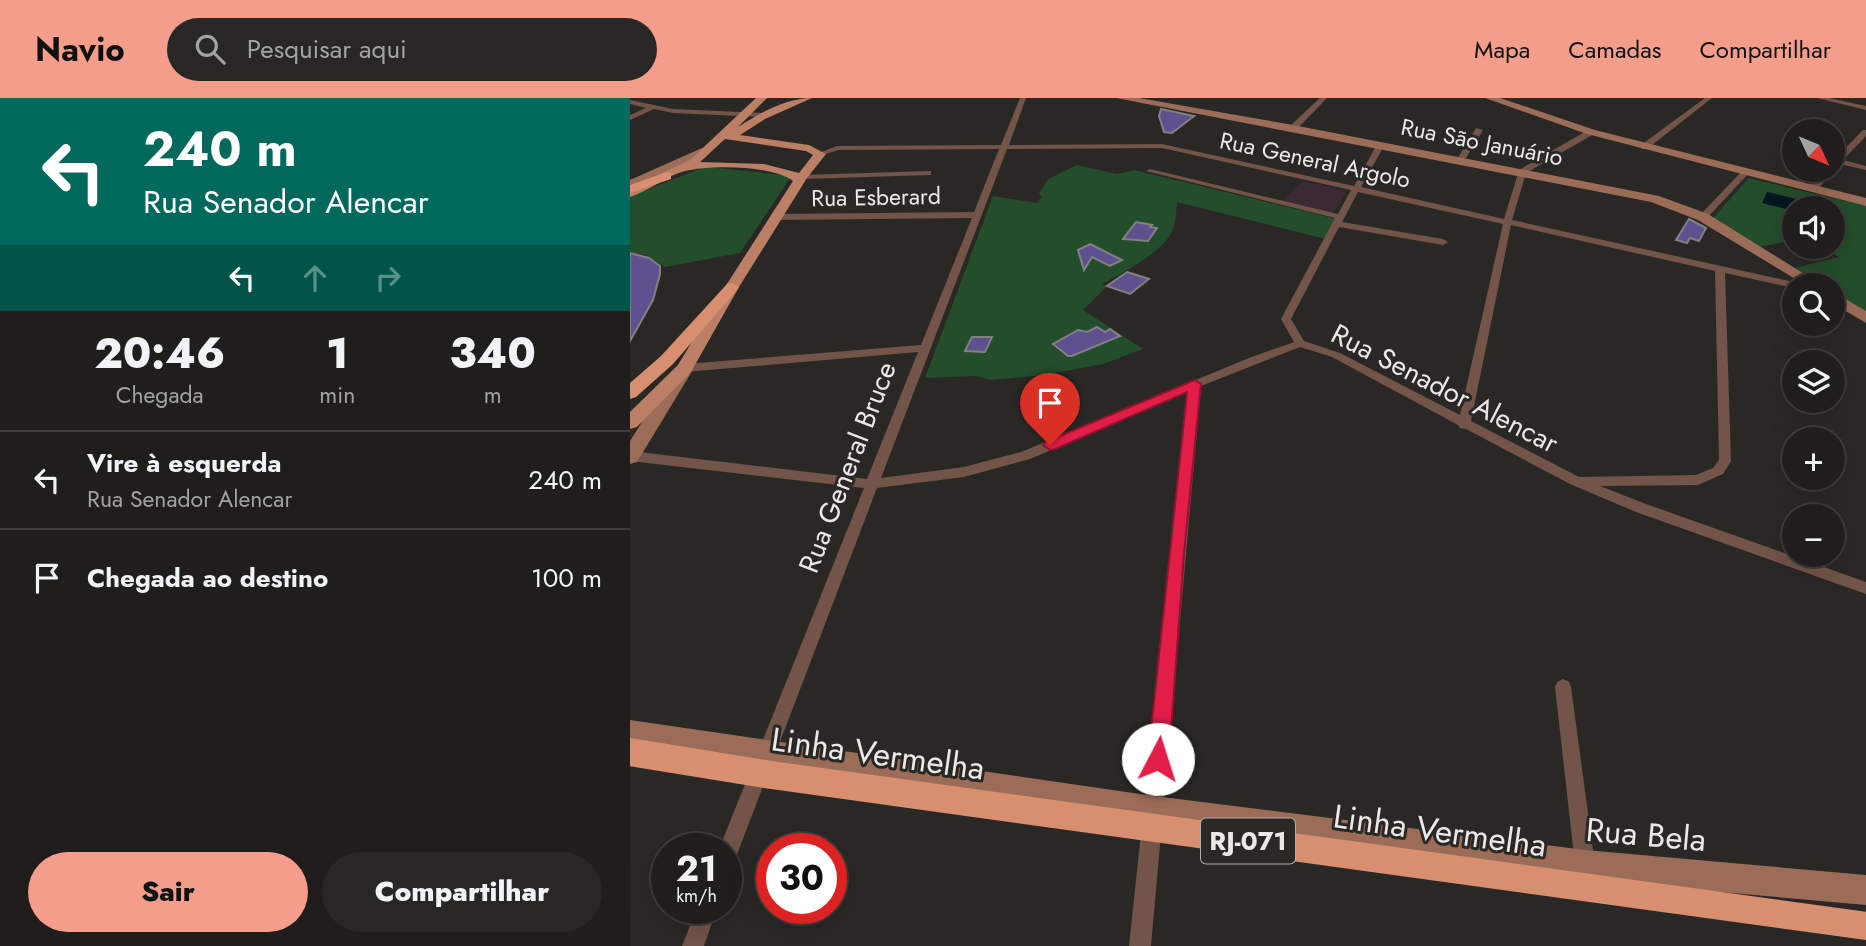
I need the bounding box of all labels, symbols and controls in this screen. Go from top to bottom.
search box [167,18,657,81]
text: Navio [35,26,125,73]
icon: search [191,30,229,68]
text: Pesquisar aqui [247,30,407,68]
text: Mapa [1474,32,1530,67]
text: Camadas [1568,32,1661,67]
text: Compartilhar [1699,32,1831,67]
street label: Rua São Januário [1398,110,1566,174]
text: 240 m [143,114,297,184]
north arrow [1782,119,1844,182]
map controls [1782,119,1845,567]
street label: Rua General Argolo [1217,123,1413,197]
icon: left [28,126,119,217]
text: Rua Senador Alencar [143,179,429,225]
street label: Rua Esberard [811,179,941,215]
button: sound [1782,196,1845,259]
icon: left [223,259,261,297]
icon: ahead [296,259,334,297]
icon: right [369,259,407,297]
button: search [1782,273,1845,336]
street label: Rua Senador Alencar [1324,313,1566,464]
text: 20:46 [94,323,225,384]
text: 1 [326,323,348,384]
text: 340 [449,323,536,384]
button: layers [1782,350,1845,413]
street label: Rua General Bruce [788,356,907,579]
pin [1020,373,1080,445]
text: Chegada [116,378,204,412]
text: min [319,378,355,412]
text: m [484,378,502,412]
icon: arrive [1031,384,1069,422]
button: + [1782,427,1845,490]
text: Vire à esquerda [87,444,282,482]
icon: left [28,461,66,499]
text: 240 m [528,461,602,499]
text: Rua Senador Alencar [87,482,292,516]
button: − [1782,504,1845,567]
icon: arrive [28,559,66,597]
text: Chegada ao destino [87,559,328,597]
text: 100 m [531,559,602,597]
street label: Linha Vermelha [768,715,988,792]
position arrow [1121,722,1195,796]
street label: Linha Vermelha [1330,792,1550,869]
street label: Rua Bela [1584,806,1708,863]
road number: RJ-071 [1201,818,1295,863]
speed limit sign: 30 [756,833,847,924]
text: 21 [676,844,717,894]
button: Sair [28,852,308,932]
button: Compartilhar [322,852,602,932]
text: km/h [676,883,717,909]

